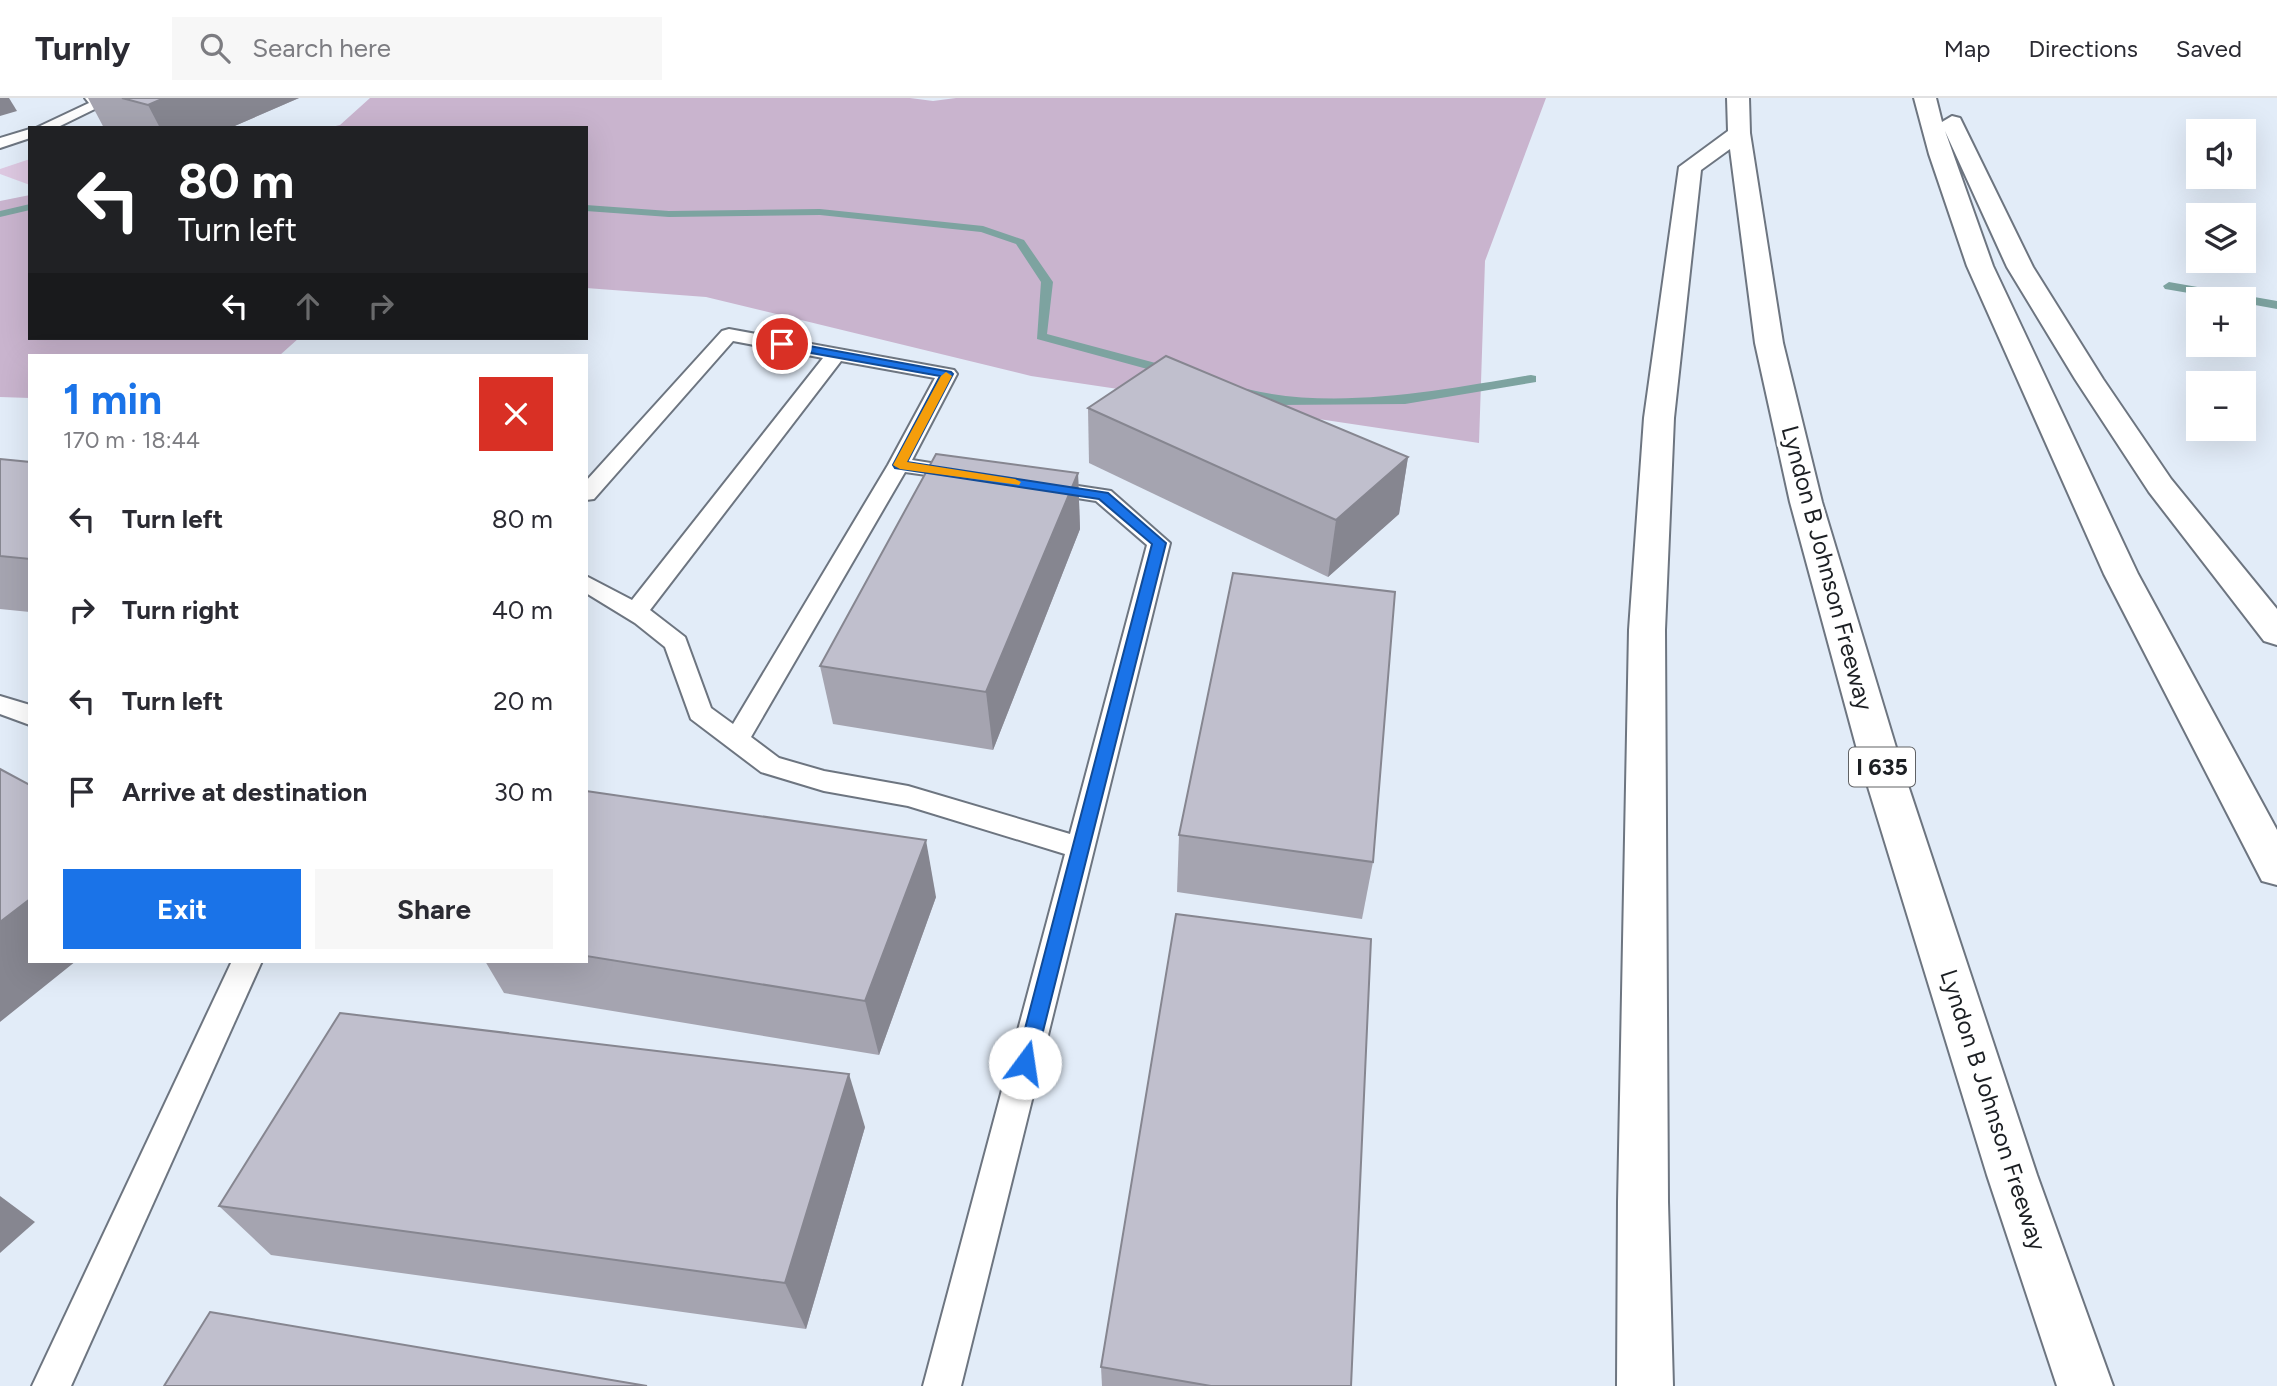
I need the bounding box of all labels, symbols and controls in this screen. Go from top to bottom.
search box [172,17,662,80]
text: Turnly [35,29,130,68]
icon: search [196,29,234,67]
text: Search here [252,32,391,64]
text: Map [1944,34,1990,63]
text: Directions [2028,34,2138,63]
text: Saved [2176,34,2242,63]
map controls [2186,119,2256,441]
button: sound [2186,119,2256,189]
text: 80 m [178,151,294,210]
icon: left [63,154,154,245]
button: layers [2186,203,2256,273]
text: Turn left [178,211,297,249]
icon: left [216,287,254,325]
icon: ahead [289,287,327,325]
icon: right [362,287,400,325]
button: + [2186,287,2256,357]
pin [752,314,812,374]
icon: arrive [763,325,801,363]
button: − [2186,371,2256,441]
text: 1 min [63,374,162,425]
button: close [479,377,553,451]
street label: Lyndon B Johnson Freeway [1775,422,1880,714]
text: 170 m · 18:44 [63,426,200,454]
icon: left [63,500,101,538]
text: Turn left [122,503,223,535]
text: 80 m [492,503,553,535]
icon: right [63,591,101,629]
text: Turn right [122,594,239,626]
text: 40 m [492,594,553,626]
icon: left [63,682,101,720]
text: Turn left [122,685,223,717]
text: 20 m [493,685,553,717]
road number: I 635 [1849,748,1915,786]
icon: arrive [63,773,101,811]
text: Arrive at destination [122,776,367,808]
text: 30 m [494,776,553,808]
button: Exit [63,869,301,949]
button: Share [315,869,553,949]
street label: Lyndon B Johnson Freeway [1934,966,2053,1254]
position arrow [988,1026,1062,1100]

